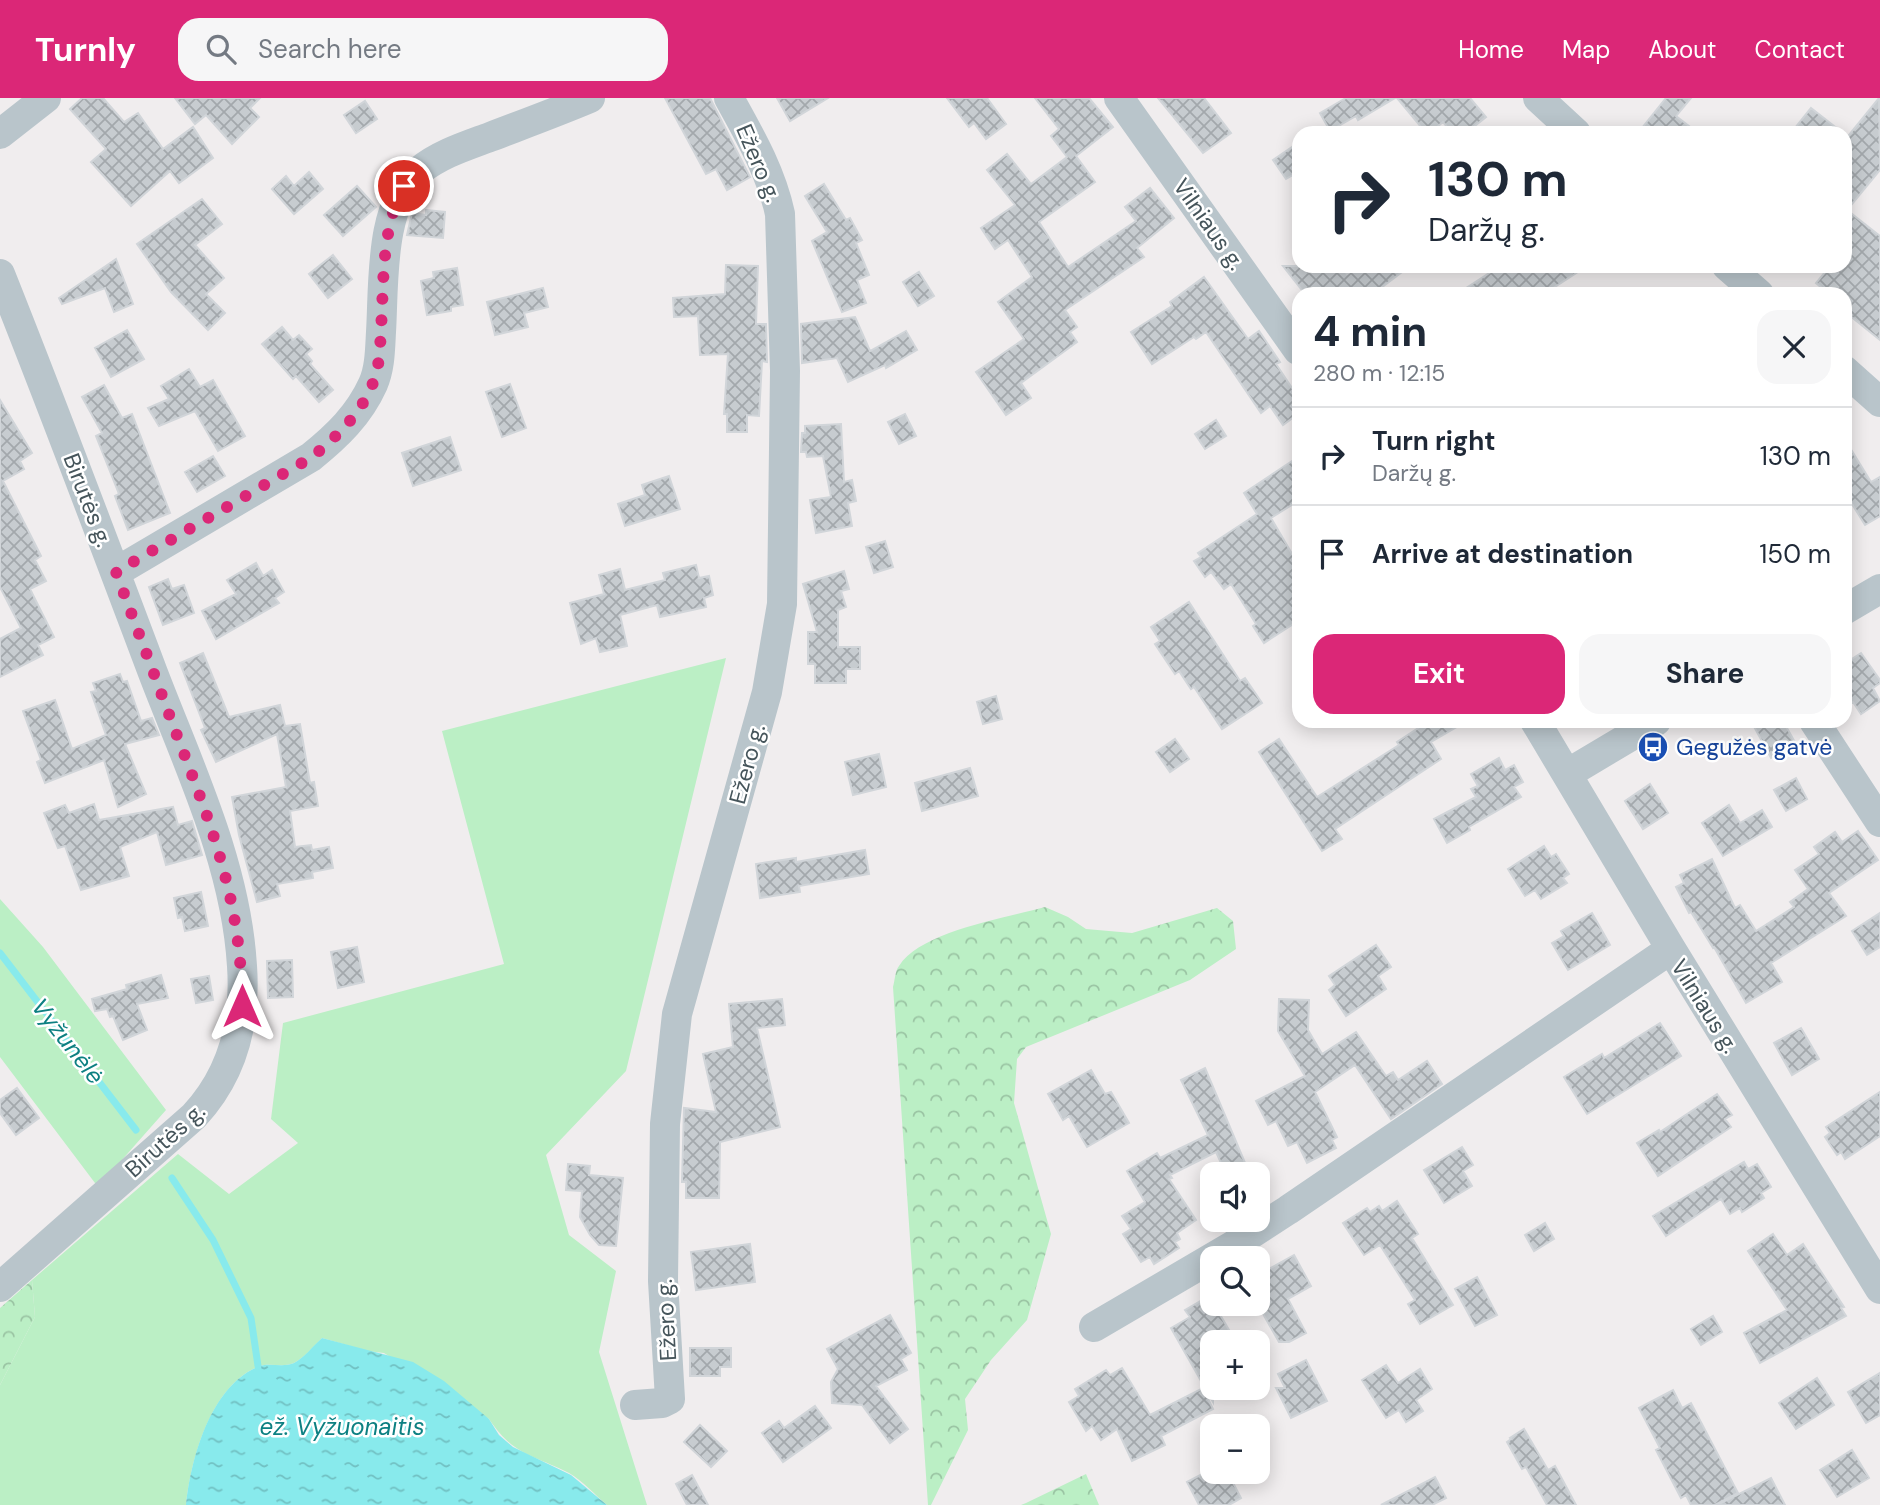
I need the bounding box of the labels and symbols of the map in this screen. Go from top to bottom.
street label: Ežero g. [729,119,789,207]
pin [374,156,434,216]
street label: Vilniaus g. [1166,172,1252,276]
street label: Birutės g. [56,449,120,551]
street label: Ežero g. [722,721,772,807]
bus stop icon: Gegužės gatvė [1636,730,1670,764]
place label: Gegužės gatvė [1676,732,1832,762]
street label: Vilniaus g. [1664,953,1746,1059]
position arrow [205,969,279,1043]
water label: Vyžunėlė [25,992,111,1090]
street label: Birutės g. [119,1096,211,1184]
street label: Ežero g. [649,1278,683,1362]
water label: ež. Vyžuonaitis [259,1411,425,1442]

